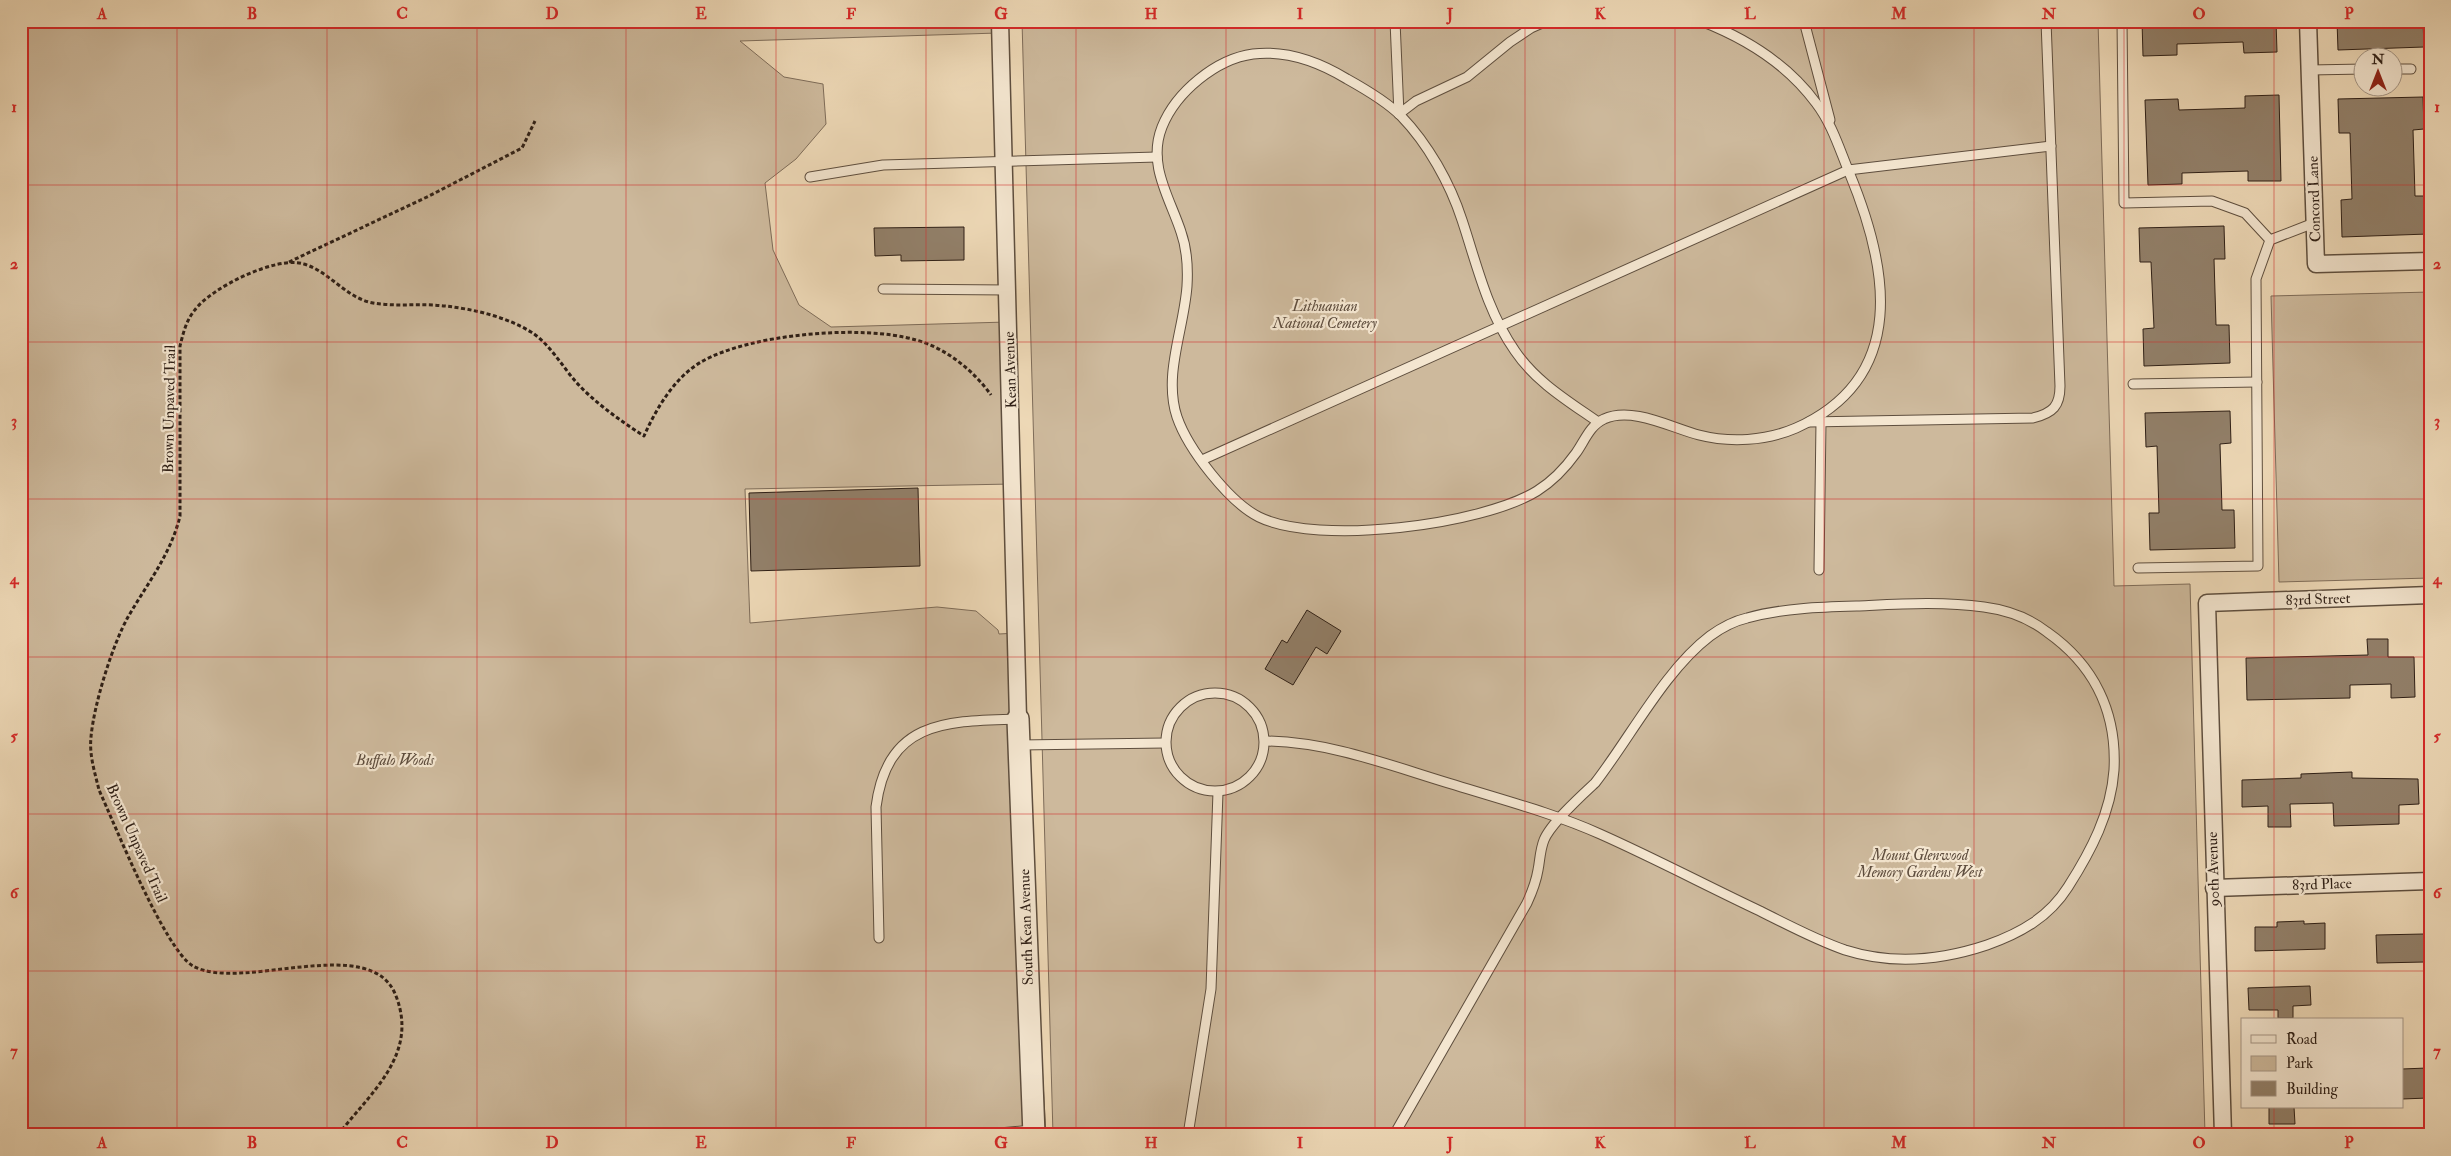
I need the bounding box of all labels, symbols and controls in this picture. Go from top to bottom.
text: A [96,4,108,24]
text: B [247,4,257,24]
text: C [396,4,408,24]
text: D [545,4,559,24]
text: E [695,4,707,24]
text: F [846,4,856,24]
text: G [994,4,1008,24]
text: H [1144,4,1158,24]
text: I [1297,4,1304,24]
text: J [1446,4,1454,25]
text: K [1594,4,1606,24]
text: L [1744,4,1756,24]
text: M [1890,4,1907,24]
text: N [2041,4,2057,24]
text: O [2192,4,2206,24]
text: P [2344,4,2354,24]
north arrow [2354,48,2404,98]
text: N [2371,51,2385,68]
text: 1 [11,97,17,117]
text: 1 [2434,97,2440,117]
street label: Concord Lane [2304,156,2325,242]
text: 2 [10,254,18,274]
text: 2 [2433,254,2441,274]
park label: Lithuanian National Cemetery [1272,297,1378,333]
street label: Kean Avenue [1000,331,1021,409]
street label: Brown Unpaved Trail [159,345,181,473]
text: 3 [11,411,17,431]
text: 3 [2434,411,2440,431]
text: 4 [9,569,20,589]
text: 4 [2432,569,2443,589]
street label: 83rd Street [2285,589,2351,610]
text: 5 [10,726,18,746]
text: 5 [2433,726,2441,746]
park label: Buffalo Woods [355,751,435,770]
street label: Brown Unpaved Trail [101,781,171,906]
street label: 90th Avenue [2203,831,2224,908]
park label: Mount Glenwood Memory Gardens West [1857,846,1983,882]
street label: South Kean Avenue [1015,869,1038,985]
street label: 83rd Place [2292,874,2352,895]
text: 6 [10,883,20,903]
text: 6 [2433,883,2443,903]
legend [2241,1018,2404,1108]
text: Road [2286,1030,2318,1049]
text: 7 [10,1041,18,1061]
text: 7 [2433,1041,2441,1061]
text: Park [2286,1054,2313,1073]
text: Building [2286,1080,2338,1099]
text: A [96,1133,108,1153]
text: B [247,1133,257,1153]
text: C [396,1133,408,1153]
text: D [545,1133,559,1153]
text: E [695,1133,707,1153]
text: F [846,1133,856,1153]
text: G [994,1133,1008,1153]
text: H [1144,1133,1158,1153]
text: I [1297,1133,1304,1153]
text: J [1446,1133,1454,1154]
text: K [1594,1133,1606,1153]
text: L [1744,1133,1756,1153]
text: M [1890,1133,1907,1153]
text: N [2041,1133,2057,1153]
text: O [2192,1133,2206,1153]
text: P [2344,1133,2354,1153]

